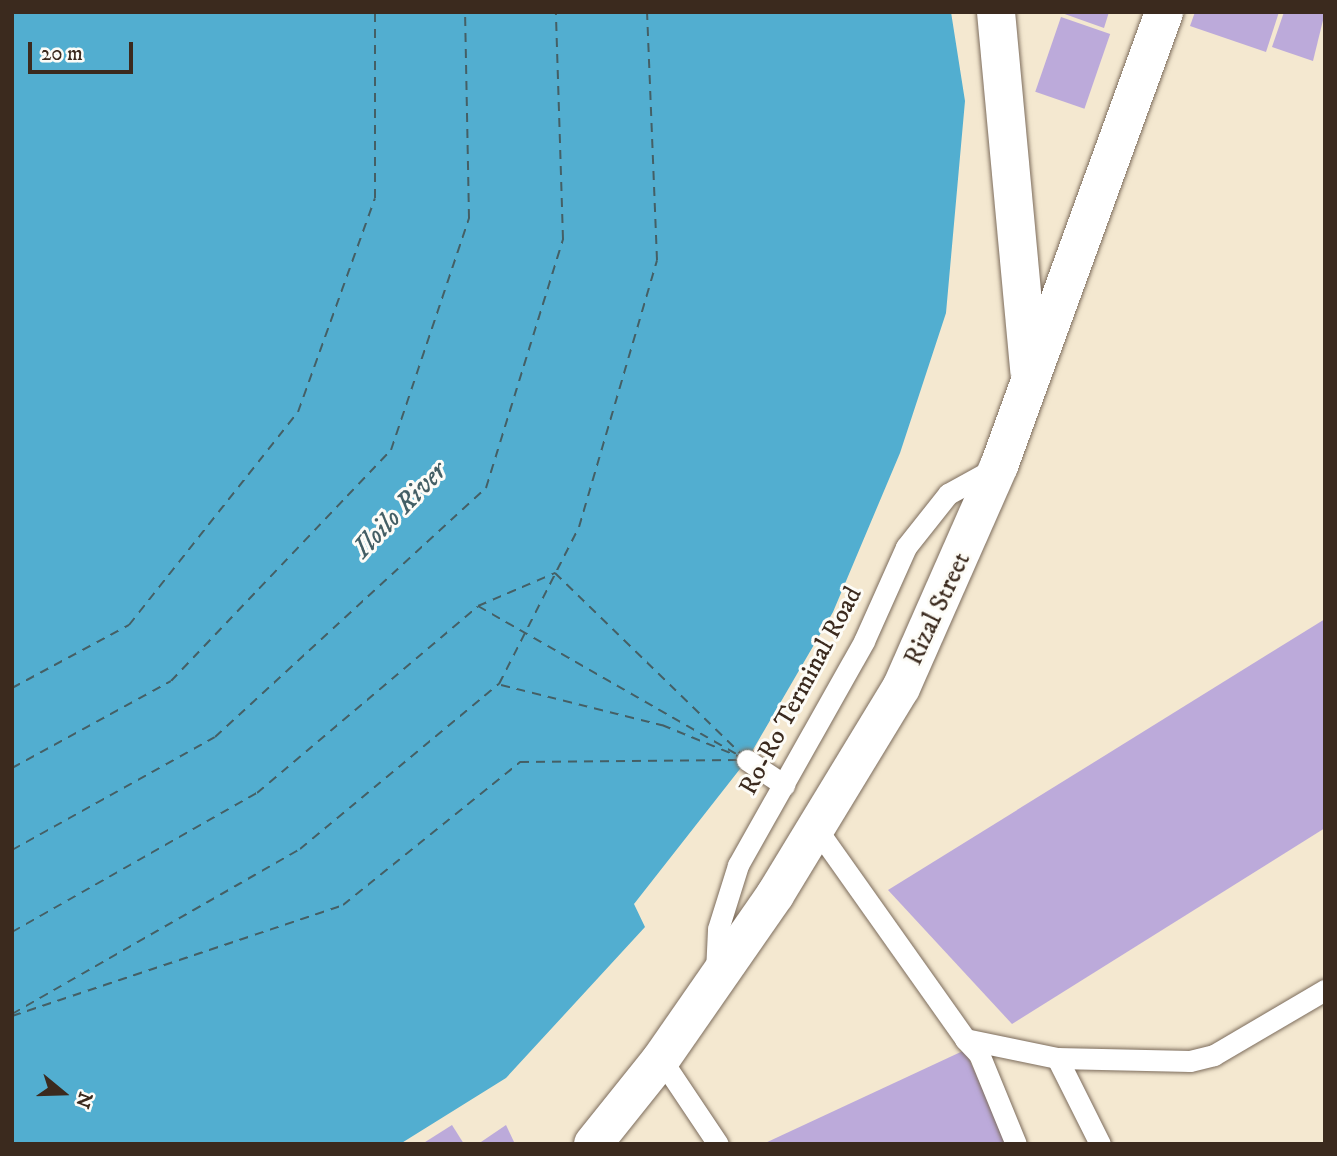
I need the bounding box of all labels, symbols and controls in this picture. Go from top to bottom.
scale bar [32,28,136,72]
text: 20 m [41,41,83,67]
water label: Iloilo River [346,455,454,565]
street label: Rizal Street [898,547,978,671]
street label: Ro-Ro Terminal Road [733,582,869,800]
north arrow [28,1058,98,1128]
text: N [70,1089,97,1111]

